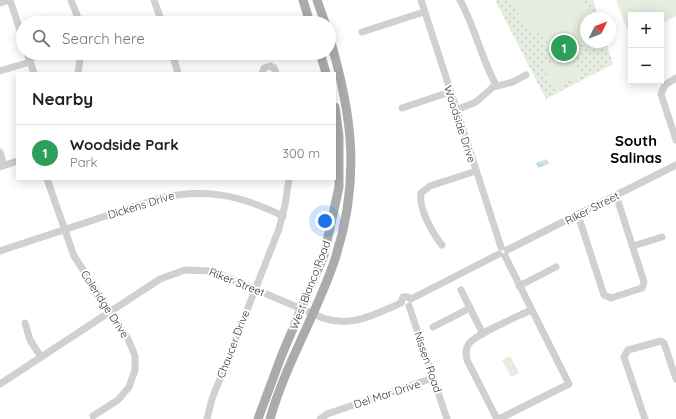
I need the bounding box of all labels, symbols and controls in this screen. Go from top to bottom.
north arrow [580,12,616,48]
map controls [628,12,664,84]
button: + [628,12,664,48]
search box [16,16,336,60]
icon: search [30,27,52,49]
text: Search here [62,29,145,48]
pin: 1 [551,33,577,63]
button: − [628,48,664,84]
street label: Woodside Drive [441,84,479,164]
text: Nearby [32,88,93,109]
district label: South Salinas [610,131,662,167]
text: Woodside Park [70,135,179,154]
text: 1 [42,145,48,161]
text: 300 m [282,145,320,161]
text: Park [70,154,98,170]
street label: Dickens Drive [106,188,176,222]
street label: Riker Street [563,188,622,228]
your location [315,211,335,231]
street label: West Blanco Road [287,239,333,331]
street label: Riker Street [207,264,267,300]
street label: Coleridge Drive [78,267,132,341]
street label: Chaucer Drive [214,308,252,380]
street label: Nissen Road [411,330,445,394]
street label: Del Mar Drive [352,377,422,411]

